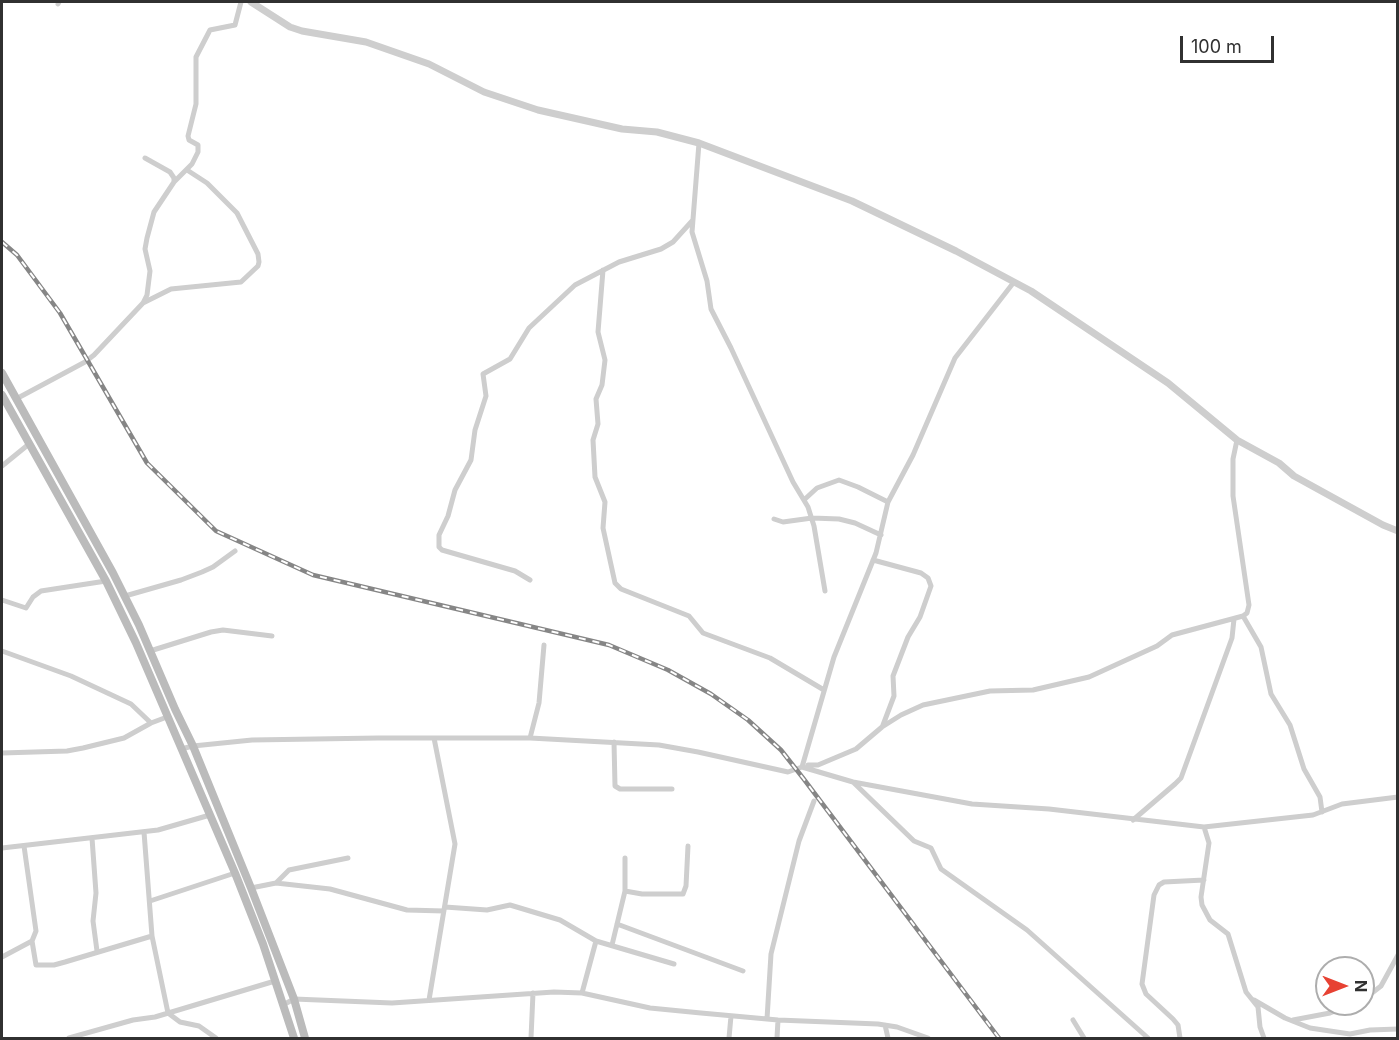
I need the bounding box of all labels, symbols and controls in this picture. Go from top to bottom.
scale bar [1183,24,1278,62]
text: 100 m [1191,36,1242,57]
north arrow [1315,956,1375,1016]
text: N [1351,980,1371,992]

